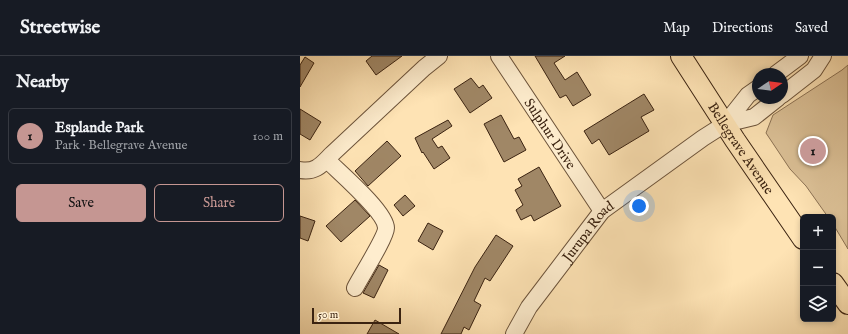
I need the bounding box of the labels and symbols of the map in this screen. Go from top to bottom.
north arrow [752,68,788,104]
street label: Sulphur Drive [520,95,580,173]
street label: Bellegrave Avenue [703,99,778,199]
pin: 1 [800,136,826,166]
your location [629,196,649,216]
street label: Jurupa Road [557,197,618,267]
scale bar [312,306,401,325]

